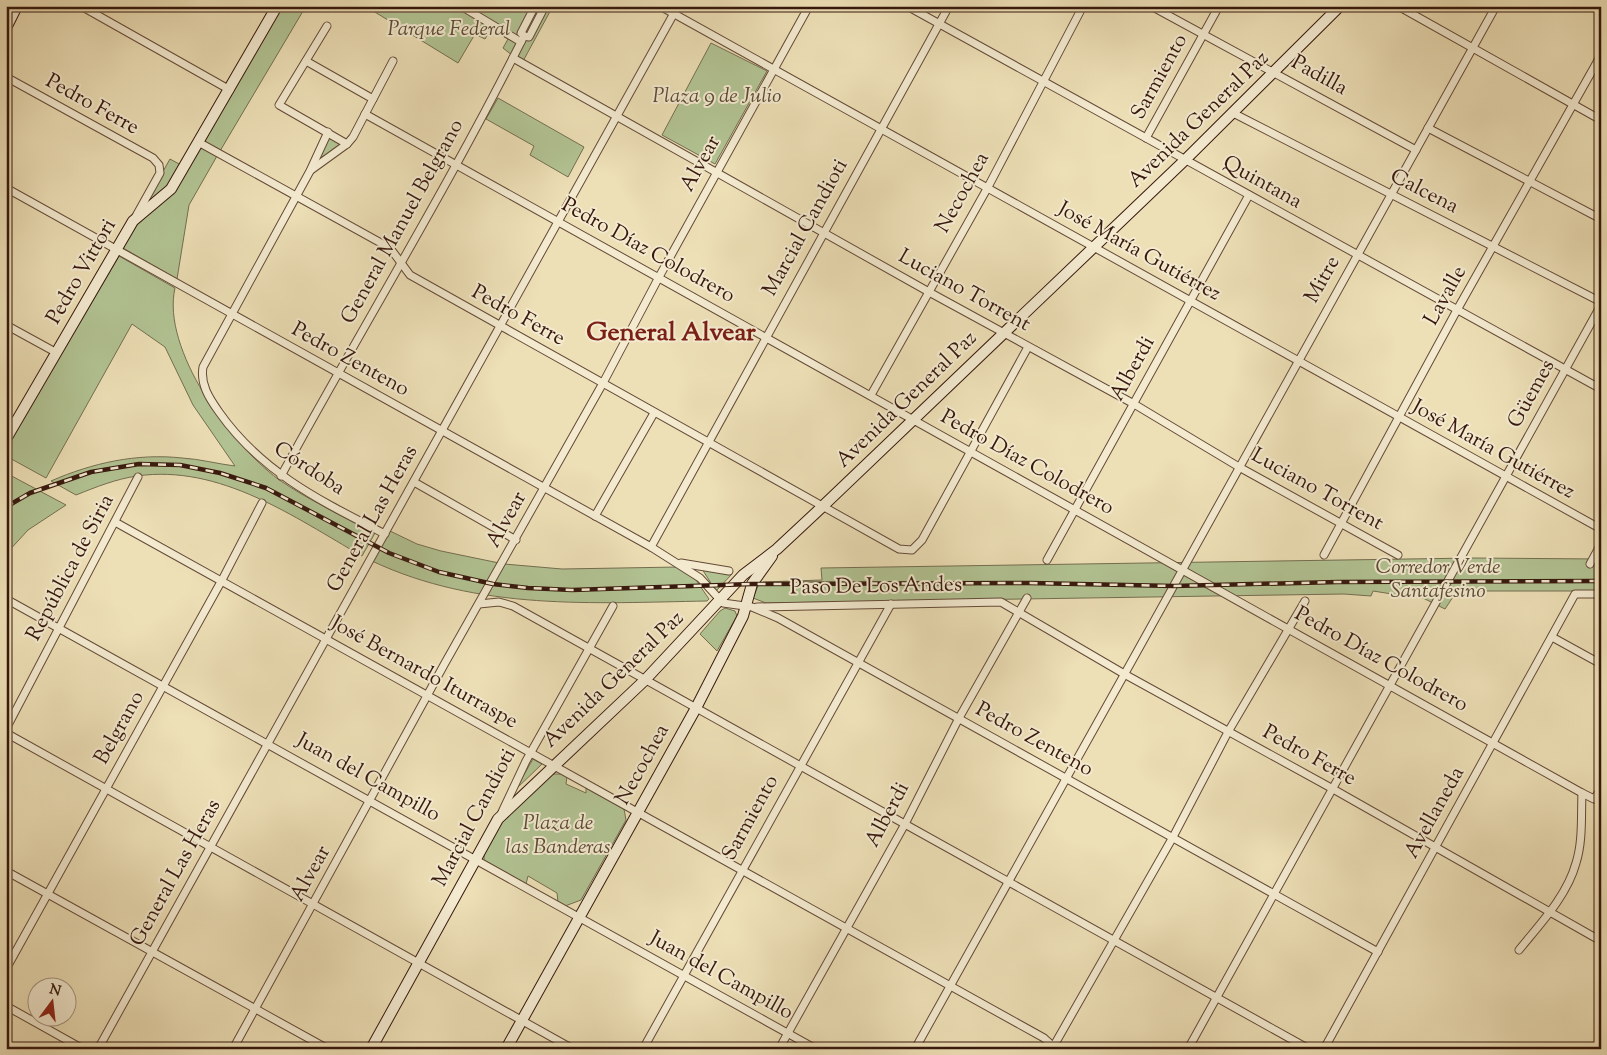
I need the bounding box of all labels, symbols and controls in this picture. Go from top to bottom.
park label: Parque Federal [387,15,511,45]
street label: Sarmiento [1124,29,1196,125]
street label: Avenida General Paz [1122,44,1276,196]
street label: Padilla [1285,48,1353,104]
street label: Pedro Ferre [40,67,144,143]
park label: Plaza 9 de Julio [652,82,782,112]
street label: General Manuel Belgrano [334,114,472,330]
street label: Alvear [673,130,729,198]
street label: Necochea [928,147,998,239]
street label: Quintana [1217,149,1308,217]
street label: Marcial Candioti [756,154,856,302]
street label: Calcena [1385,162,1464,222]
street label: Pedro Díaz Colodrero [556,191,740,311]
street label: José María Gutiérrez [1051,194,1226,309]
street label: Pedro Vittori [40,214,124,330]
street label: Luciano Torrent [892,242,1036,340]
street label: Mitre [1298,251,1348,309]
street label: Lavalle [1417,261,1475,331]
street label: Pedro Ferre [466,278,570,354]
street label: Pedro Zenteno [286,315,414,405]
district label: General Alvear [586,315,756,352]
street label: Avenida General Paz [830,324,984,476]
street label: Alberdi [1103,331,1163,407]
street label: Güemes [1501,354,1563,434]
street label: José María Gutiérrez [1405,392,1580,507]
street label: Pedro Díaz Colodrero [935,403,1119,523]
street label: Córdoba [267,435,351,503]
street label: General Las Heras [320,440,426,598]
street label: Luciano Torrent [1245,441,1389,539]
street label: Alvear [479,486,535,554]
street label: República de Siria [20,489,122,647]
park label: Corredor Verde Santafesino [1375,553,1501,607]
street label: Paso De Los Andes [790,570,962,604]
street label: Pedro Díaz Colodrero [1289,600,1473,720]
street label: Avenida General Paz [537,604,691,756]
street label: José Bernardo Iturraspe [324,609,523,737]
street label: Belgrano [87,686,153,770]
street label: Pedro Zenteno [970,695,1098,785]
street label: Pedro Ferre [1257,718,1361,794]
street label: Necochea [608,719,678,811]
street label: Juan del Campillo [290,725,445,830]
street label: Marcial Candioti [426,743,524,892]
street label: Avellaneda [1397,761,1473,864]
street label: Sarmiento [715,770,787,866]
street label: Alberdi [858,777,918,853]
street label: General Las Heras [123,794,229,952]
park label: Plaza de las Banderas [505,809,611,863]
street label: Alvear [283,840,339,908]
street label: Juan del Campillo [643,923,798,1028]
north arrow [28,978,78,1028]
text: N [47,980,63,1002]

